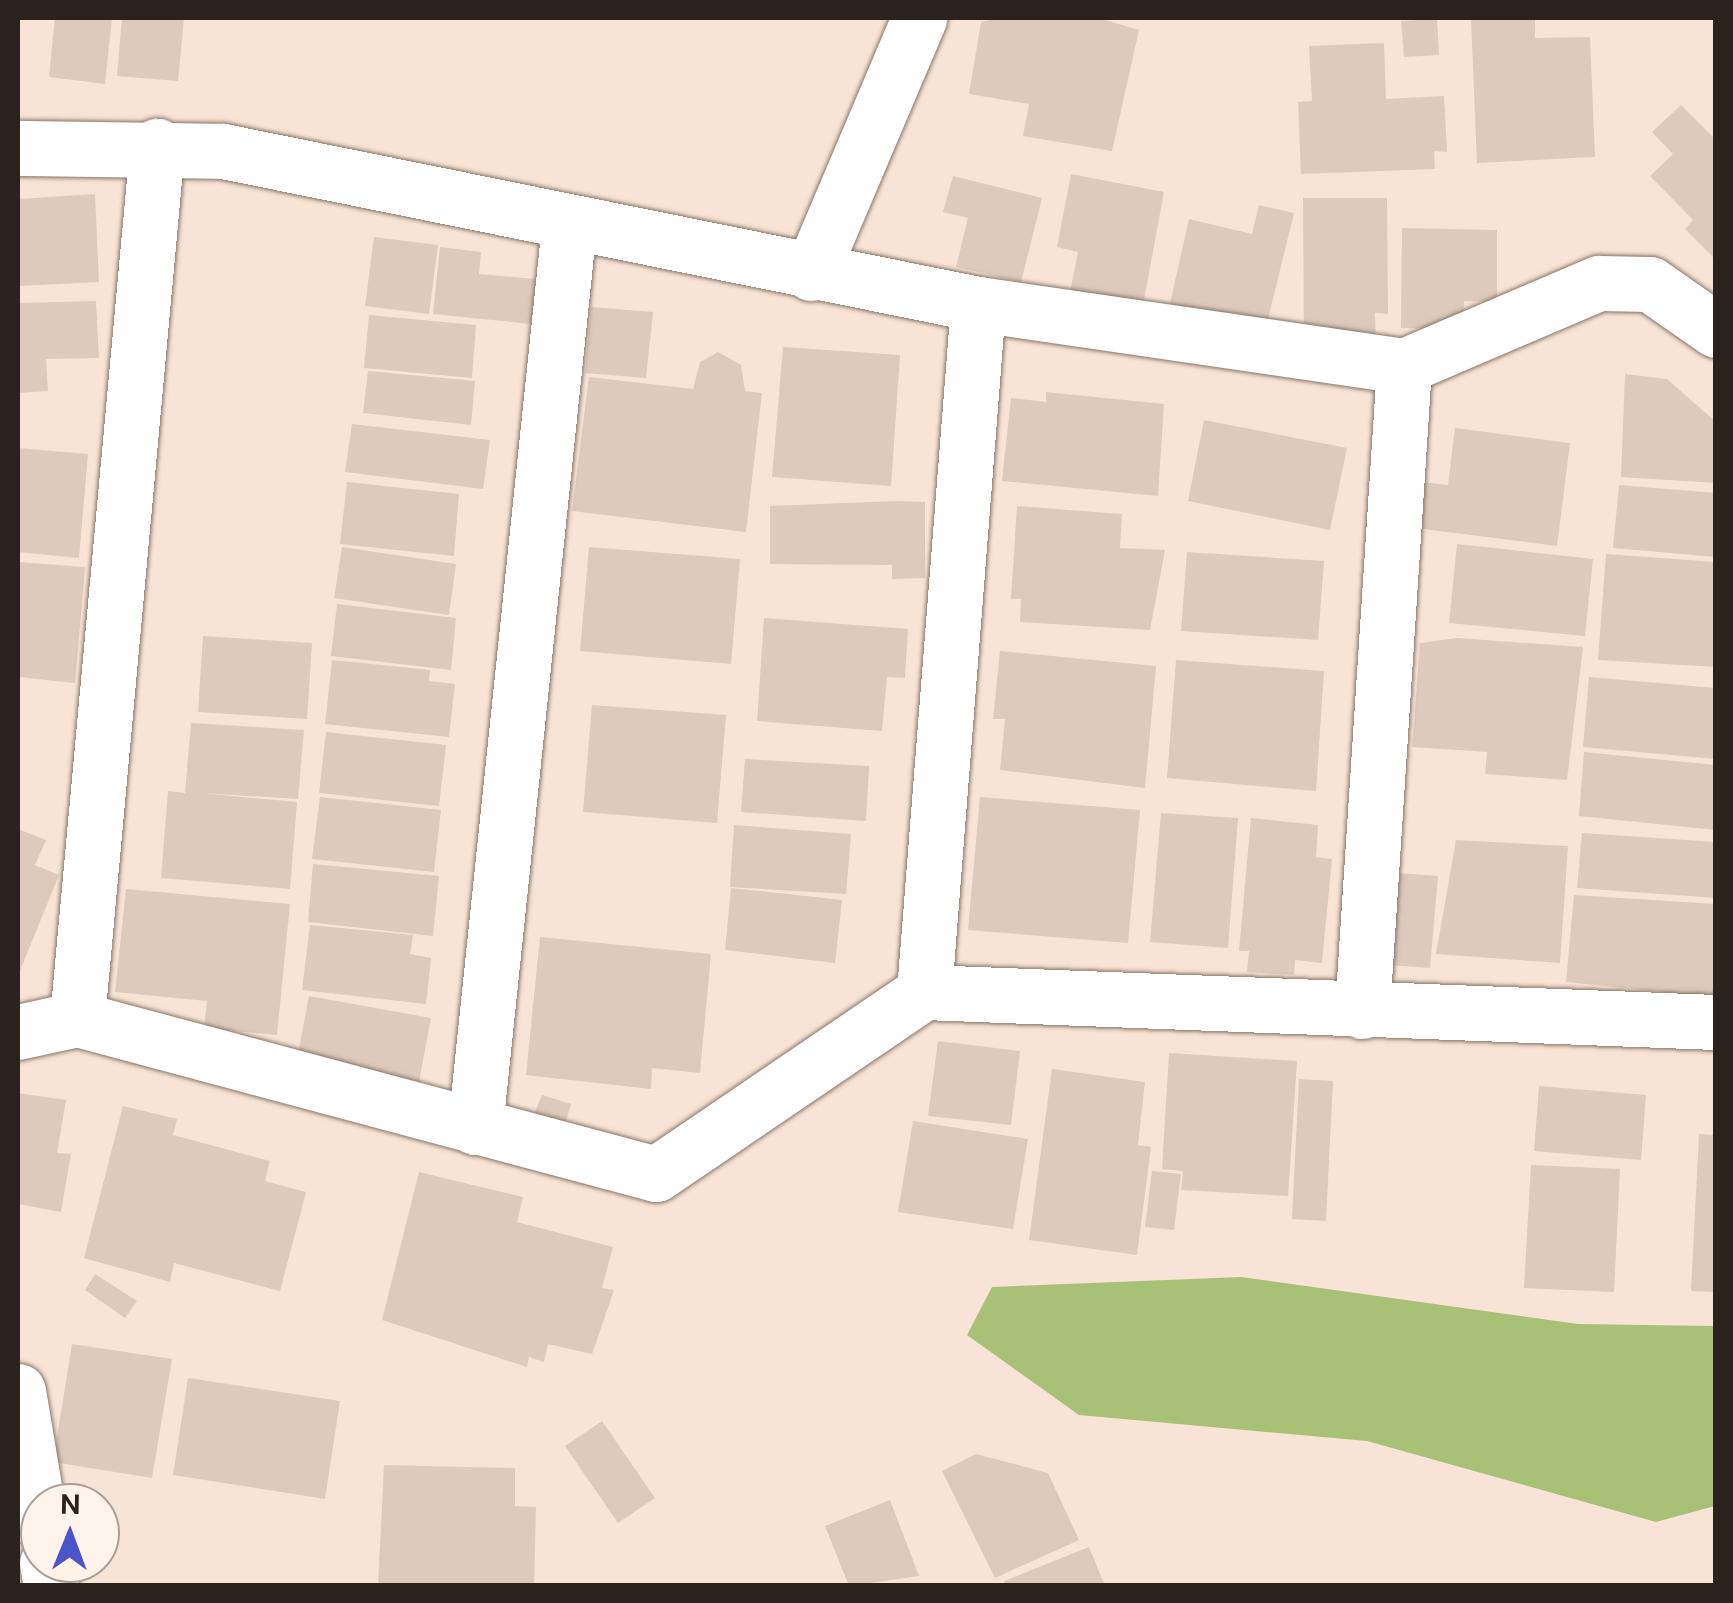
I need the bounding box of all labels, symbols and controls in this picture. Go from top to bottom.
north arrow [20,1483,120,1583]
text: N [60,1486,81,1523]

